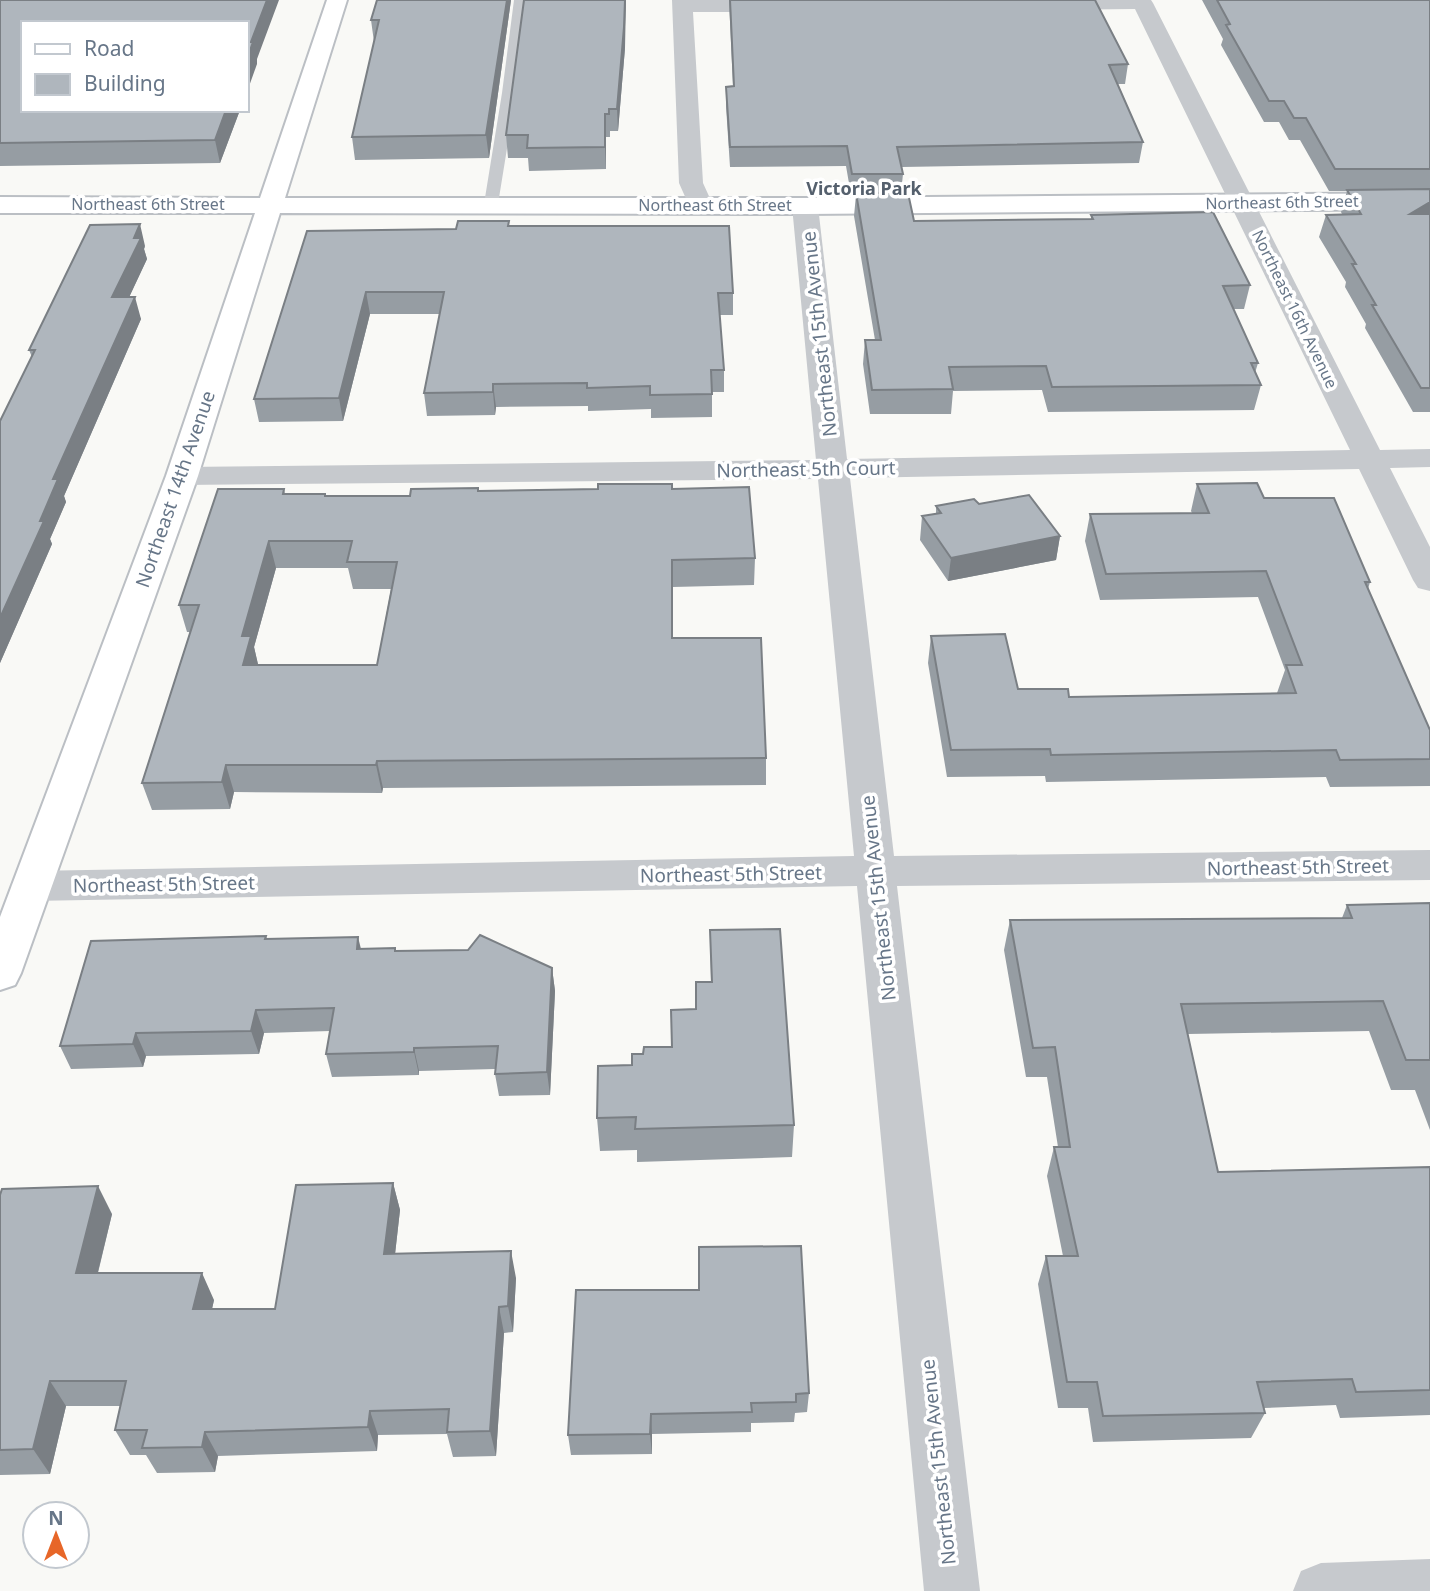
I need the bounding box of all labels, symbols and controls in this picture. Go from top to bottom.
legend [21,21,248,112]
text: Road [84,34,134,62]
text: Building [84,69,166,97]
district label: Victoria Park [806,176,923,200]
street label: Northeast 6th Street [1205,190,1359,214]
street label: Northeast 6th Street [71,193,225,215]
street label: Northeast 6th Street [638,194,792,216]
street label: Northeast 16th Avenue [1247,226,1343,392]
street label: Northeast 15th Avenue [795,230,843,438]
street label: Northeast 14th Avenue [129,387,221,591]
street label: Northeast 5th Court [716,454,896,484]
street label: Northeast 15th Avenue [854,794,902,1002]
street label: Northeast 5th Street [1207,852,1389,882]
street label: Northeast 5th Street [640,859,822,889]
street label: Northeast 5th Street [73,869,255,899]
street label: Northeast 15th Avenue [914,1358,962,1566]
north arrow [21,1500,91,1570]
text: N [48,1505,64,1531]

